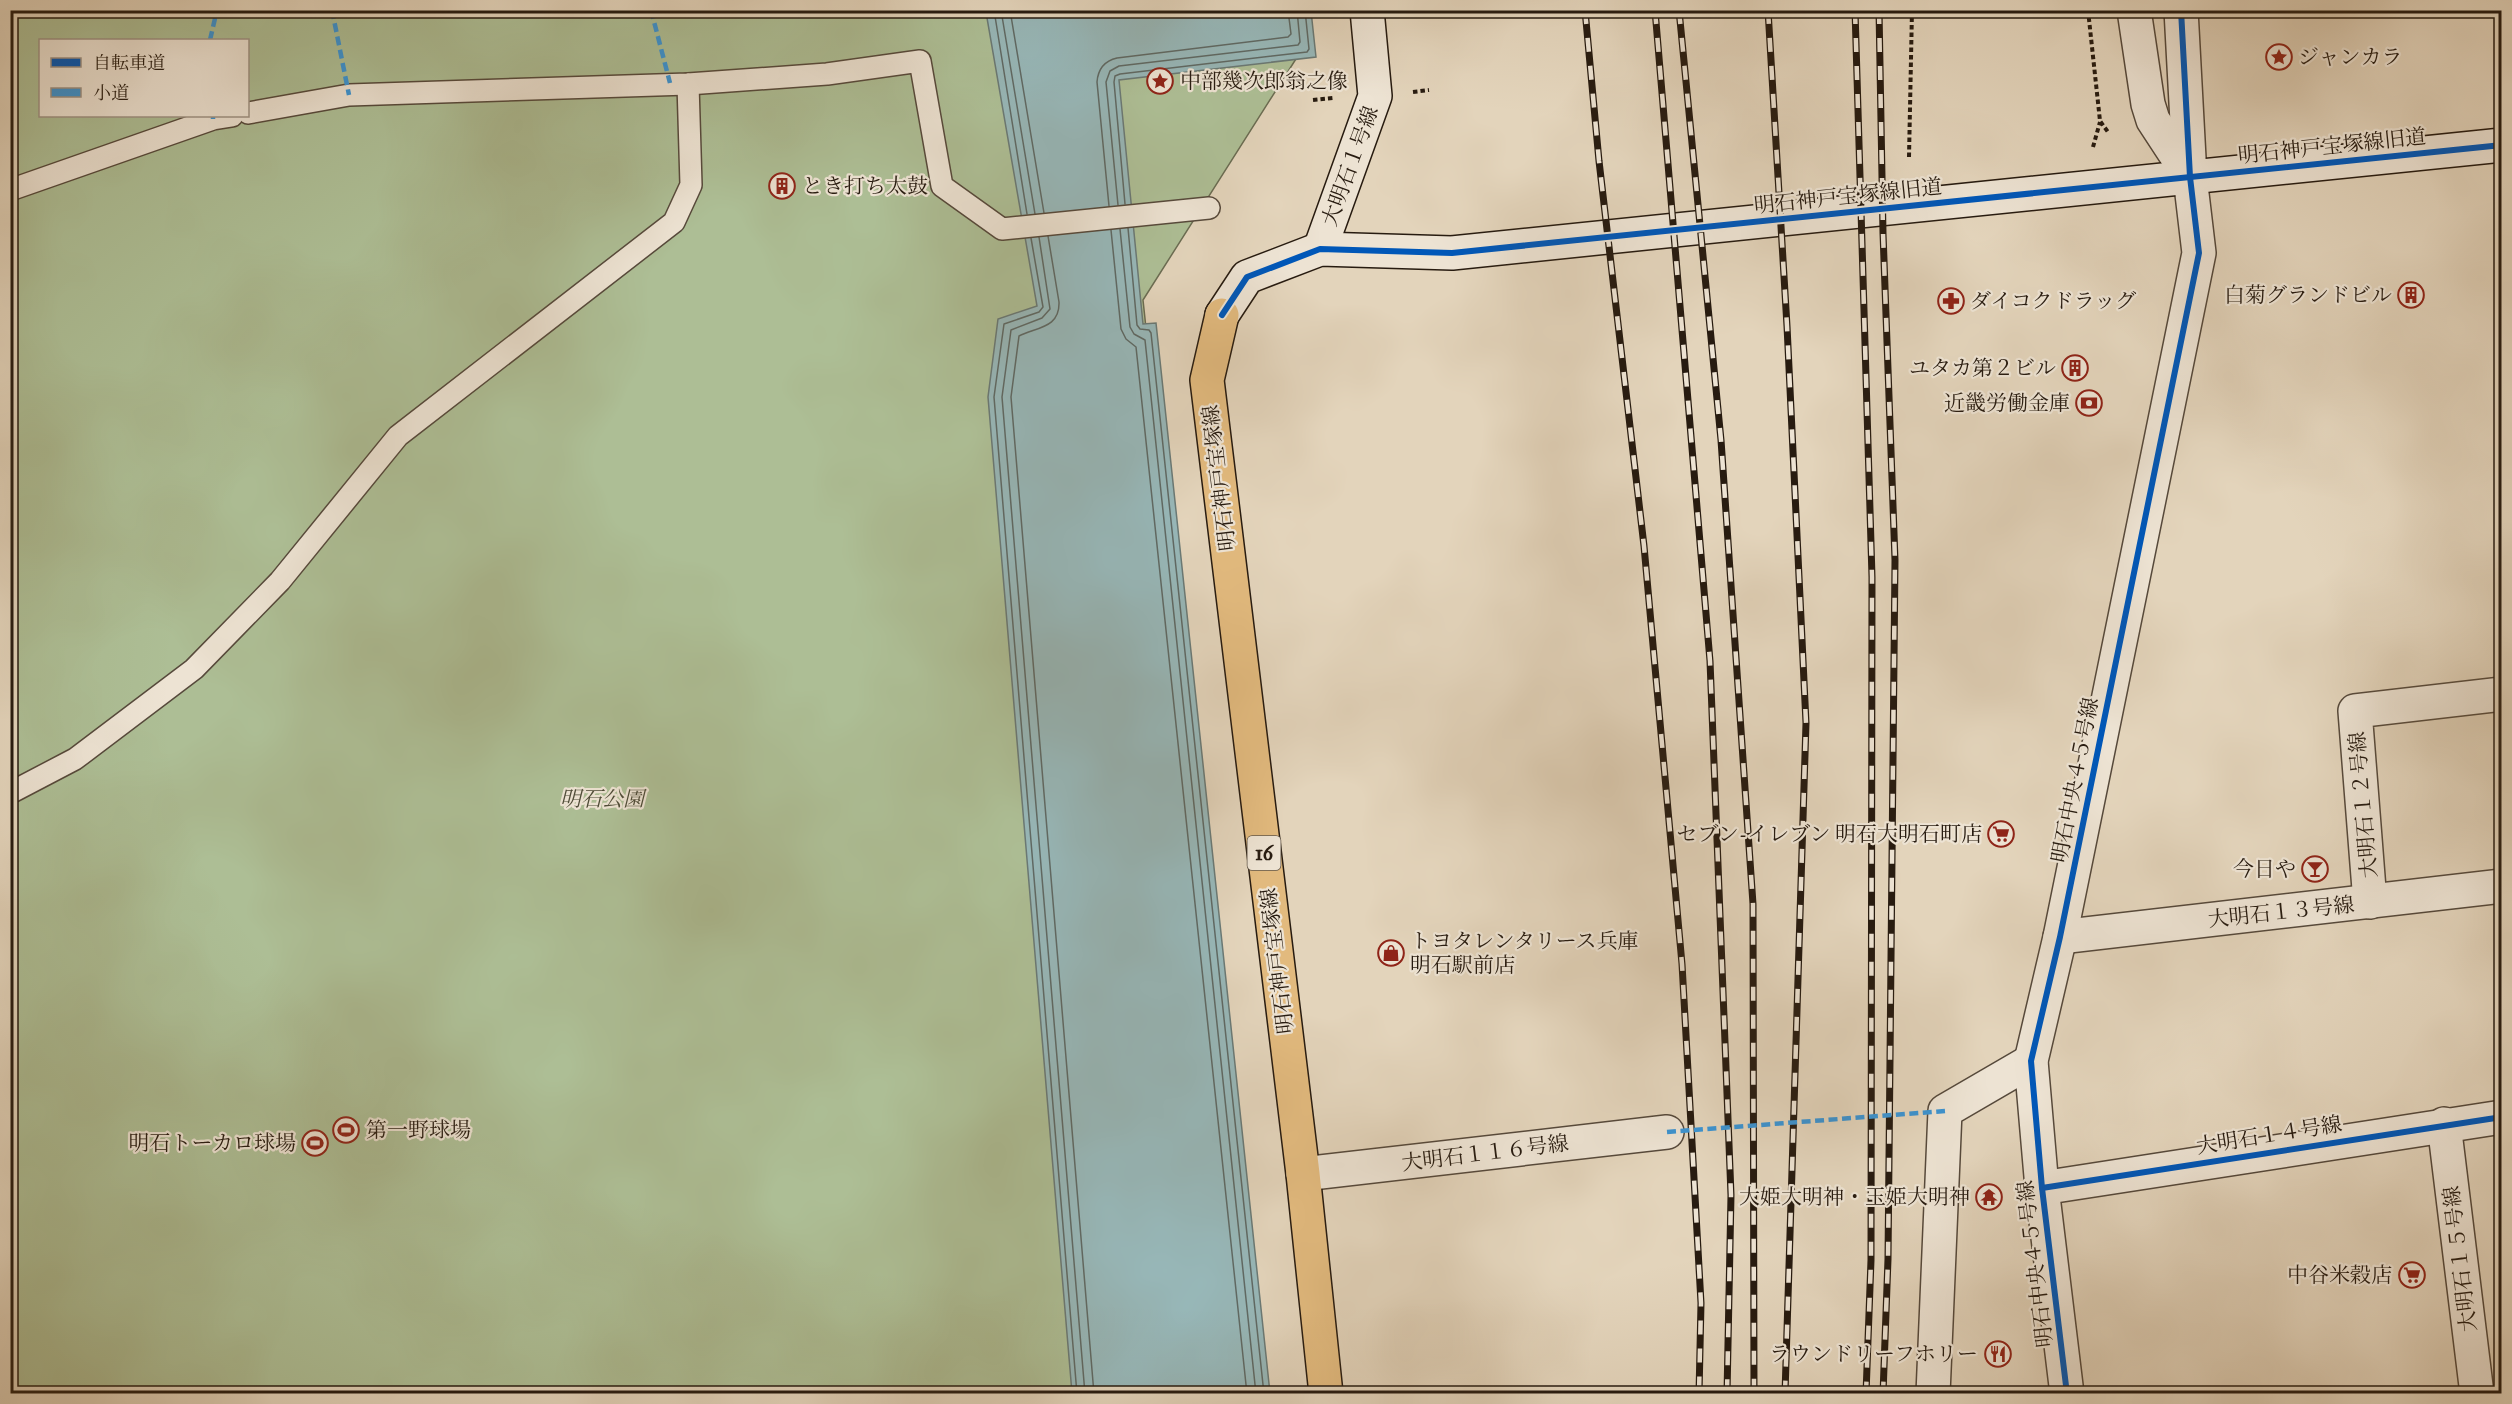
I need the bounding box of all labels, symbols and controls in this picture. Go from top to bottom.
legend [39,39,249,117]
place icon: ジャンカラ [2264,42,2294,72]
place label: ジャンカラ [2298,44,2403,70]
text: 自転車道 [93,52,165,74]
place icon: 中部幾次郎翁之像 [1145,66,1175,96]
place label: 中部幾次郎翁之像 [1180,68,1348,94]
text: 小道 [93,82,129,104]
street label: 大明石１号線 [1316,102,1384,230]
street label: 明石神戸宝塚線旧道 [2237,123,2427,169]
building icon: とき打ち太鼓 [767,171,797,201]
place label: とき打ち太鼓 [802,173,928,199]
street label: 明石神戸宝塚線旧道 [1753,173,1943,219]
building icon: 白菊グランドビル [2396,280,2426,310]
place label: 白菊グランドビル [2224,282,2392,308]
pharmacy icon: ダイコクドラッグ [1936,286,1966,316]
place label: ダイコクドラッグ [1970,288,2136,314]
building icon: ユタカ第２ビル [2060,353,2090,383]
place label: ユタカ第２ビル [1909,355,2056,381]
bank icon: 近畿労働金庫 [2074,388,2104,418]
place label: 近畿労働金庫 [1944,390,2070,416]
street label: 明石神戸宝塚線 [1197,403,1241,553]
street label: 明石中央４５号線 [2046,695,2104,865]
street label: 大明石１２号線 [2344,731,2382,879]
park label: 明石公園 [560,786,647,812]
supermarket icon: セブン-イレブン 明石大明石町店 [1986,819,2016,849]
place label: セブン-イレブン 明石大明石町店 [1677,821,1982,847]
road number: 16 [1248,836,1280,870]
bar icon: 今日や [2300,854,2330,884]
place label: 今日や [2233,856,2296,882]
street label: 明石神戸宝塚線 [1255,886,1299,1036]
street label: 大明石１３号線 [2207,891,2355,933]
place label: トヨタレンタリース兵庫 明石駅前店 [1410,928,1639,978]
shop icon: トヨタレンタリース兵庫 明石駅前店 [1376,938,1406,968]
street label: 大明石１４号線 [2194,1111,2344,1159]
sports icon: 第一野球場 [331,1115,361,1145]
place label: 第一野球場 [366,1117,471,1143]
sports icon: 明石トーカロ球場 [300,1128,330,1158]
place label: 明石トーカロ球場 [128,1130,296,1156]
street label: 大明石１１６号線 [1400,1130,1570,1176]
street label: 明石中央４５号線 [2012,1179,2058,1349]
temple icon: 大姫大明神・玉姫大明神 [1974,1182,2004,1212]
place label: 大姫大明神・玉姫大明神 [1739,1184,1970,1210]
street label: 大明石１５号線 [2438,1184,2482,1334]
supermarket icon: 中谷米穀店 [2397,1260,2427,1290]
place label: 中谷米穀店 [2287,1262,2392,1288]
restaurant icon: ラウンドリーフホリー [1983,1339,2013,1369]
place label: ラウンドリーフホリー [1769,1341,1978,1367]

